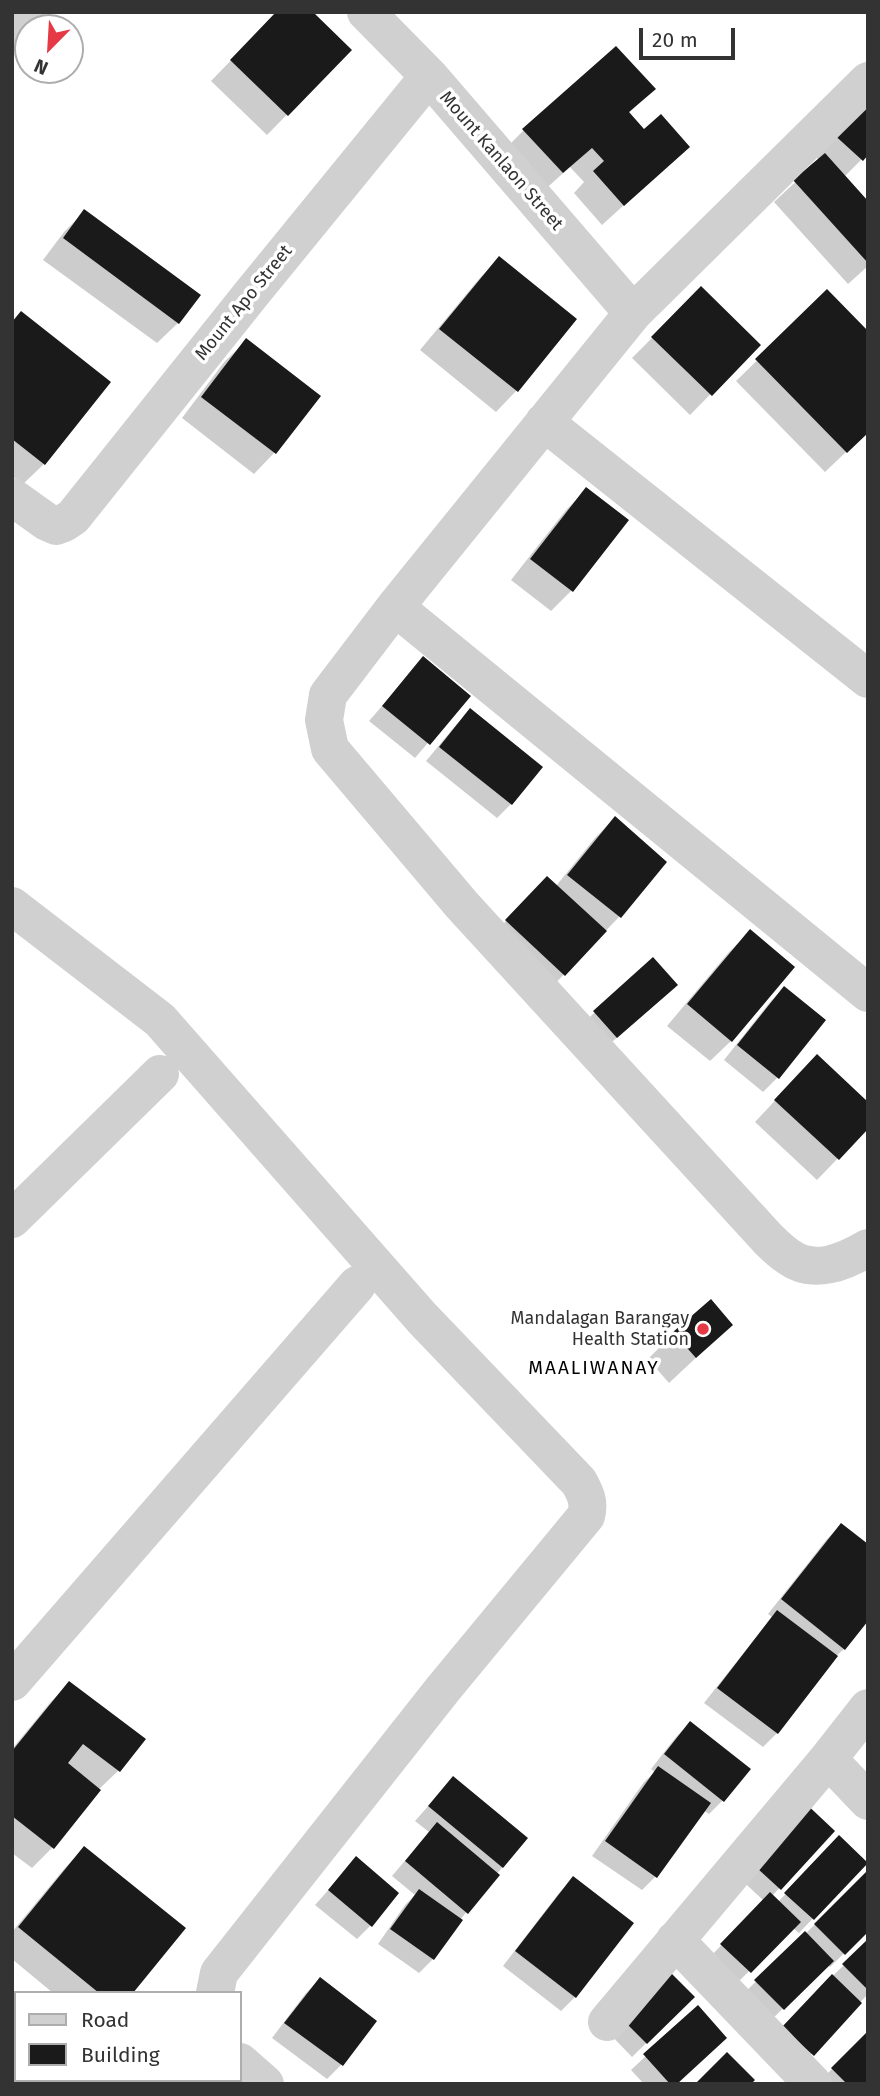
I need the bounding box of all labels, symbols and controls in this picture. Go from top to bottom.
north arrow [14,14,84,84]
scale bar [642,14,738,58]
text: 20 m [652,27,698,53]
text: N [31,54,52,80]
street label: Mount Kanlaon Street [435,87,567,235]
street label: Mount Apo Street [191,241,297,365]
place label: Mandalagan Barangay Health Station [511,1308,689,1350]
marker: Mandalagan Barangay Health Station [695,1321,711,1337]
district label: MAALIWANAY [529,1358,659,1380]
legend [14,1991,242,2082]
text: Road [81,2007,129,2033]
text: Building [81,2042,160,2068]

